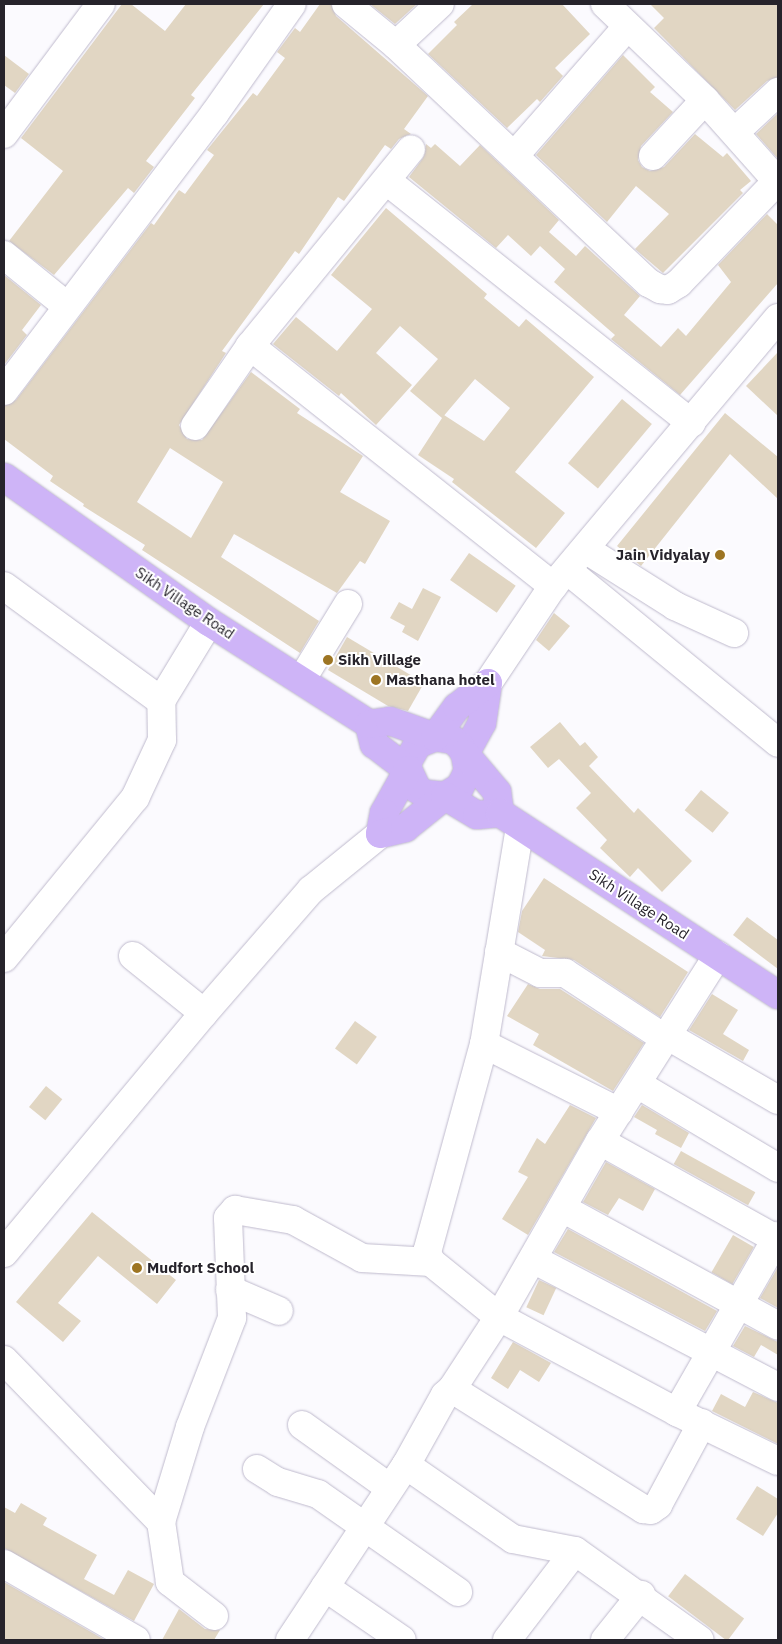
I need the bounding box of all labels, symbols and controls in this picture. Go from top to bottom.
place label: Jain Vidyalay [616,546,710,564]
marker: Jain Vidyalay [714,549,726,561]
street label: Sikh Village Road [132,563,238,643]
place label: Sikh Village [338,651,421,669]
marker: Sikh Village [322,654,334,666]
place label: Masthana hotel [386,671,494,689]
marker: Masthana hotel [370,674,382,686]
street label: Sikh Village Road [586,865,692,943]
place label: Mudfort School [147,1259,254,1277]
marker: Mudfort School [131,1262,143,1274]

